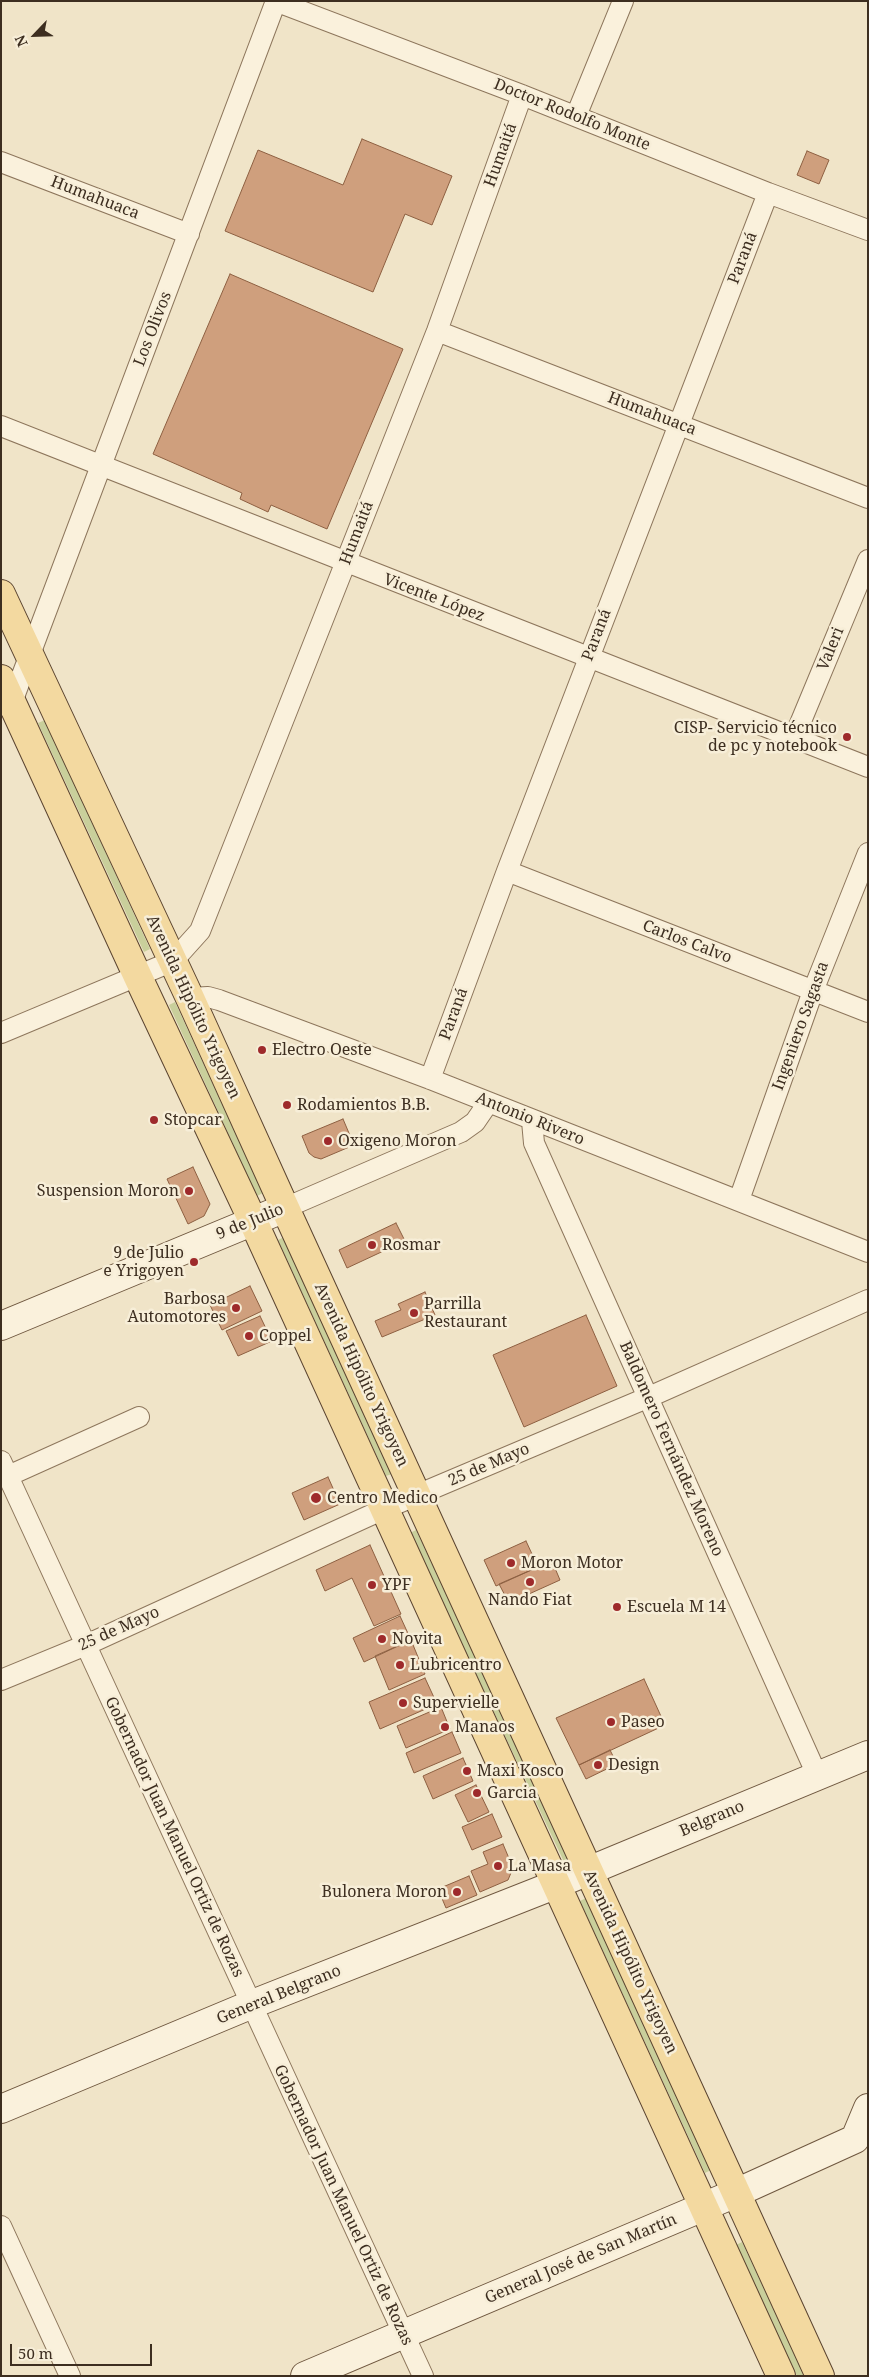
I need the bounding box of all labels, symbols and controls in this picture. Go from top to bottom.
north arrow [10,10,60,60]
text: N [10,32,32,50]
street label: Doctor Rodolfo Monte [491,75,653,155]
street label: Humaitá [481,120,521,190]
street label: Humahuaca [48,172,142,224]
street label: Paraná [724,229,762,287]
street label: Los Olivos [130,289,176,369]
street label: Humahuaca [605,388,699,440]
street label: Humaitá [336,498,378,568]
street label: Vicente López [381,570,487,626]
street label: Paraná [578,606,616,664]
street label: Valeri [814,625,848,673]
place label: CISP- Servicio técnico de pc y notebook [674,718,837,756]
marker: CISP- Servicio técnico de pc y notebook [841,731,853,743]
street label: Avenida Hipólito Yrigoyen [142,912,244,1102]
street label: Carlos Calvo [640,916,734,968]
street label: Ingeniero Sagasta [769,959,833,1093]
street label: Paraná [436,985,472,1043]
place label: Electro Oeste [272,1040,372,1060]
marker: Electro Oeste [256,1044,268,1056]
street label: Antonio Rivero [473,1088,587,1150]
place label: Rodamientos B.B. [297,1095,430,1115]
marker: Rodamientos B.B. [281,1099,293,1111]
place label: Stopcar [164,1110,222,1130]
marker: Stopcar [148,1114,160,1126]
place label: Oxigeno Moron [338,1131,456,1151]
marker: Oxigeno Moron [322,1135,334,1147]
place label: Suspension Moron [37,1181,179,1201]
marker: Suspension Moron [183,1185,195,1197]
street label: 9 de Julio [214,1200,286,1244]
place label: Rosmar [382,1235,441,1255]
marker: Rosmar [366,1239,378,1251]
place label: 9 de Julio e Yrigoyen [103,1243,184,1281]
marker: 9 de Julio e Yrigoyen [188,1256,200,1268]
street label: Avenida Hipólito Yrigoyen [310,1280,412,1470]
place label: Barbosa Automotores [127,1289,226,1327]
place label: Parrilla Restaurant [424,1294,507,1332]
marker: Barbosa Automotores [230,1302,242,1314]
marker: Parrilla Restaurant [408,1307,420,1319]
place label: Coppel [259,1326,311,1346]
marker: Coppel [243,1330,255,1342]
street label: Baldomero Fernández Moreno [615,1339,727,1559]
street label: 25 de Mayo [445,1439,533,1491]
place label: Centro Medico [327,1488,438,1508]
marker: Centro Medico [309,1491,323,1505]
place label: Moron Motor [521,1553,623,1573]
marker: Moron Motor [505,1557,517,1569]
place label: YPF [382,1575,411,1595]
marker: Nando Fiat [524,1576,536,1588]
marker: YPF [366,1579,378,1591]
place label: Nando Fiat [488,1590,572,1610]
place label: Escuela M 14 [627,1597,726,1617]
marker: Escuela M 14 [611,1601,623,1613]
street label: 25 de Mayo [76,1603,162,1655]
place label: Novita [392,1629,442,1649]
marker: Novita [376,1633,388,1645]
place label: Lubricentro [410,1655,502,1675]
marker: Lubricentro [394,1659,406,1671]
place label: Supervielle [413,1693,499,1713]
street label: Gobernador Juan Manuel Ortiz de Rozas [100,1694,248,1980]
marker: Supervielle [397,1697,409,1709]
place label: Paseo [621,1712,665,1732]
marker: Paseo [605,1716,617,1728]
place label: Manaos [455,1717,515,1737]
marker: Manaos [439,1721,451,1733]
place label: Design [608,1755,659,1775]
marker: Design [592,1759,604,1771]
place label: Maxi Kosco [477,1761,564,1781]
marker: Maxi Kosco [461,1765,473,1777]
place label: Garcia [487,1783,537,1803]
marker: Garcia [471,1787,483,1799]
street label: Belgrano [677,1797,747,1841]
place label: La Masa [508,1856,571,1876]
marker: La Masa [492,1860,504,1872]
street label: Avenida Hipólito Yrigoyen [579,1867,681,2057]
place label: Bulonera Moron [322,1882,447,1902]
marker: Bulonera Moron [451,1886,463,1898]
street label: General Belgrano [214,1961,344,2029]
street label: Gobernador Juan Manuel Ortiz de Rozas [269,2062,417,2348]
street label: General José de San Martín [482,2210,680,2308]
scale bar [12,2334,155,2366]
text: 50 m [18,2343,53,2363]

